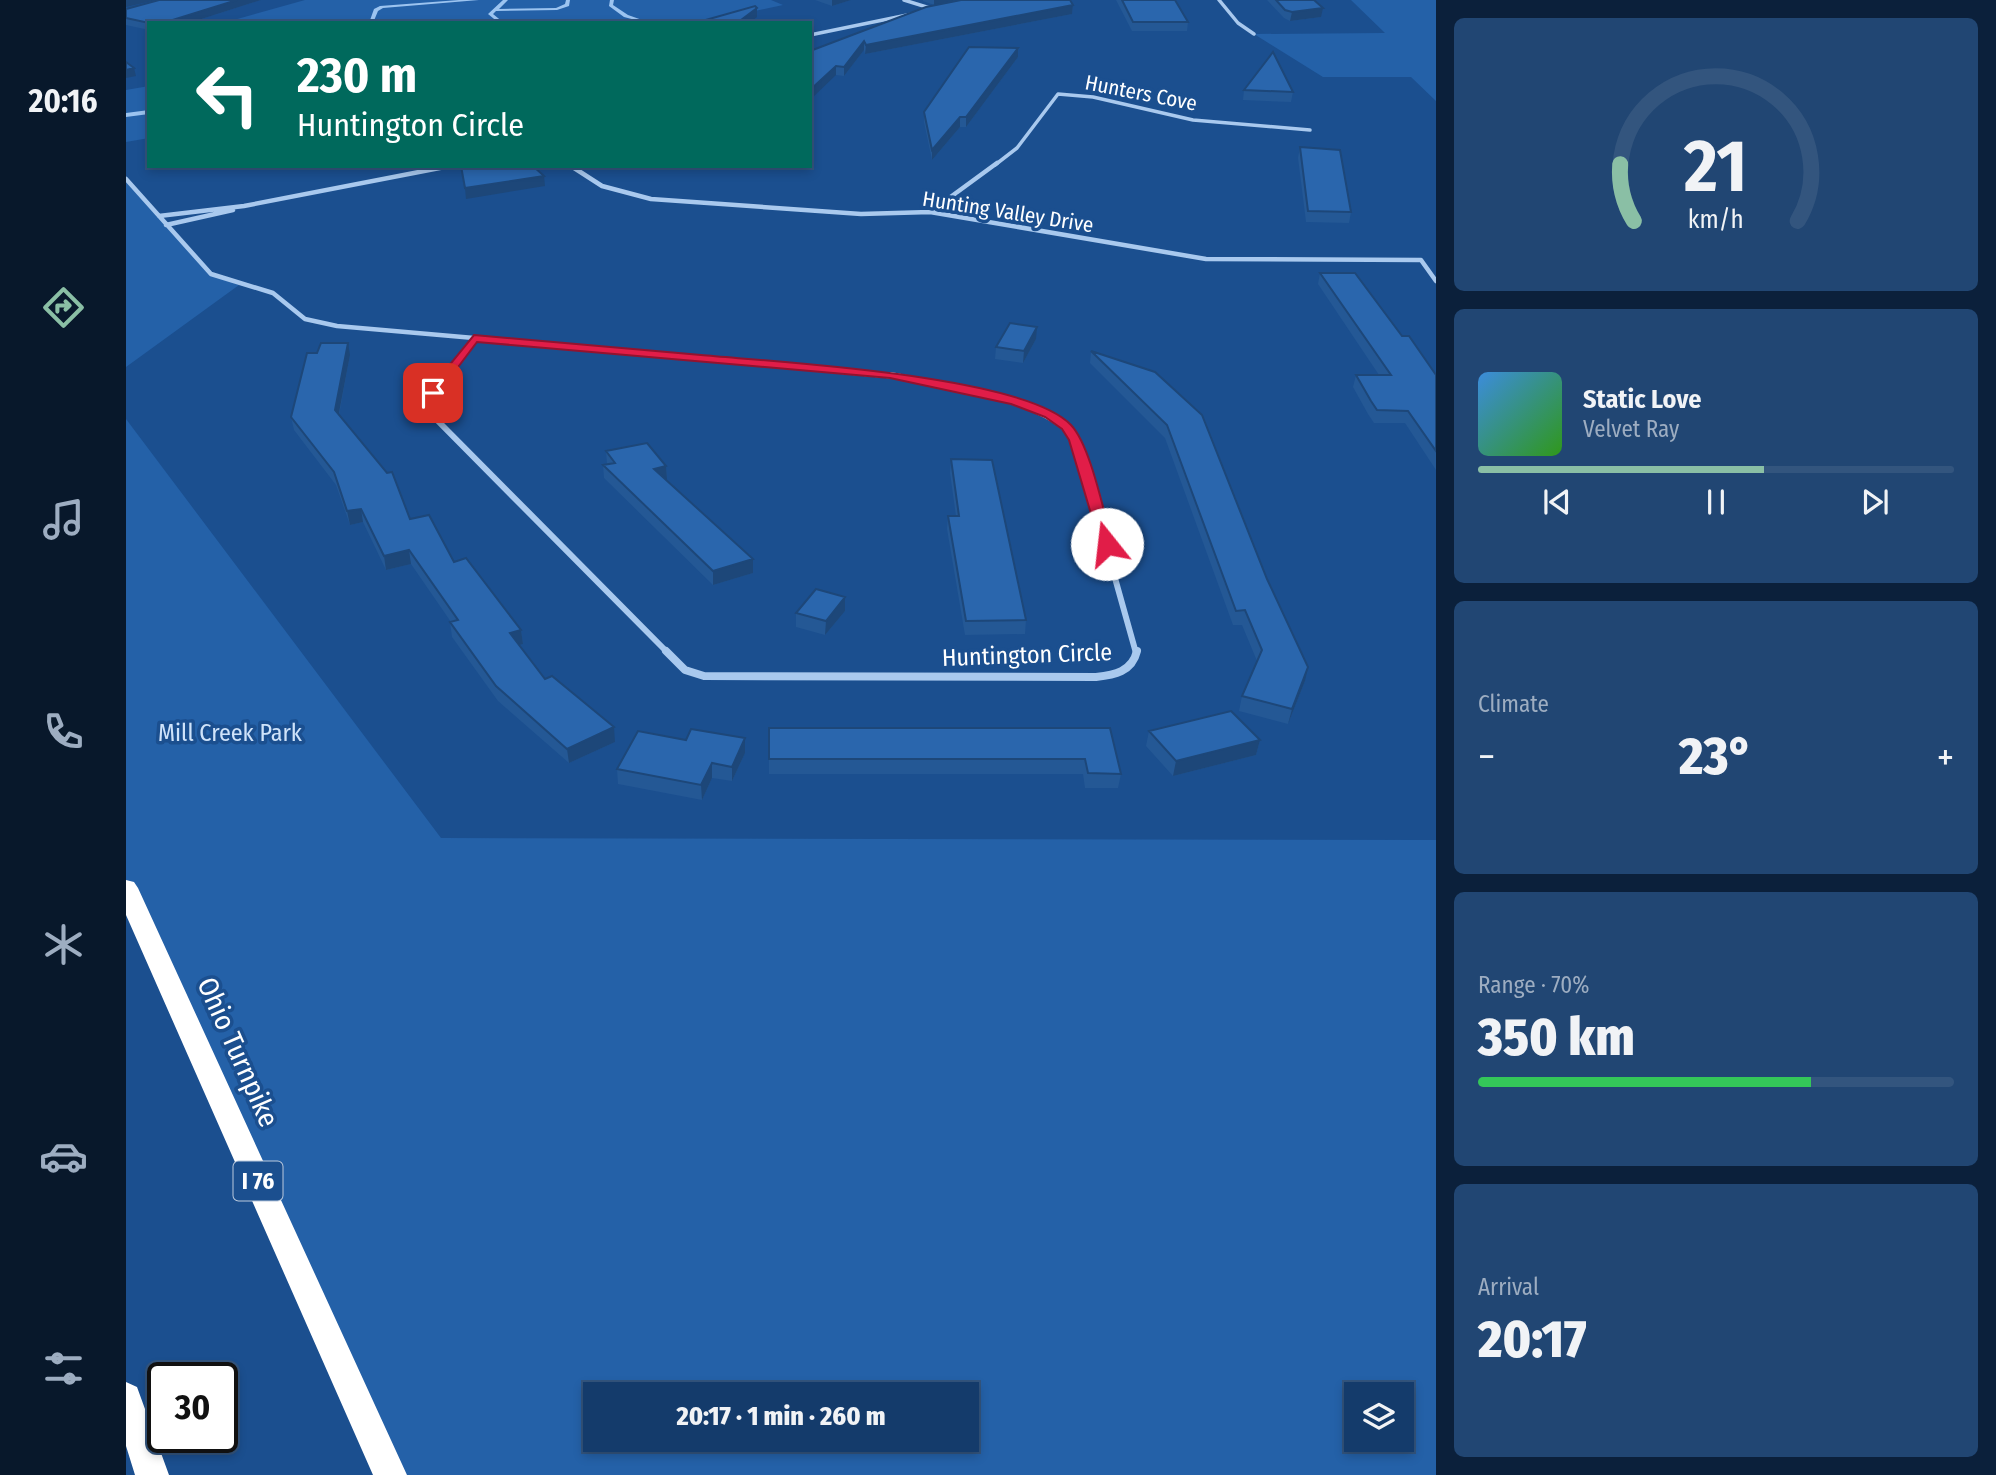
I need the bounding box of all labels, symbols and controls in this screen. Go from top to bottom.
text: 230 m [297,46,417,105]
icon: left [182,49,273,140]
street label: Hunters Cove [1083,69,1199,117]
text: 20:16 [29,82,97,120]
text: Huntington Circle [297,106,524,144]
text: 21 [1683,123,1748,210]
street label: Hunting Valley Drive [921,186,1095,238]
text: km/h [1688,205,1744,235]
icon: directions [39,283,88,332]
pin [403,363,463,423]
icon: arrive [414,374,452,412]
text: Static Love [1583,384,1701,415]
text: Velvet Ray [1583,415,1679,443]
icon: previous [1538,483,1576,521]
icon: pause [1697,483,1735,521]
icon: next [1856,483,1894,521]
icon: music [39,495,88,544]
position arrow [1070,507,1144,581]
street label: Huntington Circle [941,638,1113,672]
text: Climate [1478,690,1549,718]
icon: phone [39,707,88,756]
park label: Mill Creek Park [158,719,303,747]
text: 23° [1679,725,1753,788]
text: − [1478,734,1495,780]
text: + [1937,734,1954,780]
icon: climate [39,920,88,969]
text: Range · 70% [1478,971,1589,999]
street label: Ohio Turnpike [190,972,286,1132]
text: 350 km [1478,1006,1635,1069]
icon: car [39,1132,88,1181]
road number: I 76 [234,1162,282,1200]
text: Arrival [1478,1273,1539,1301]
text: 20:17 [1478,1308,1587,1371]
icon: filters [39,1344,88,1393]
speed limit sign: 30 [147,1362,238,1453]
map controls [1344,1382,1414,1452]
button: layers [1344,1382,1414,1452]
text: 20:17 · 1 min · 260 m [676,1401,886,1432]

